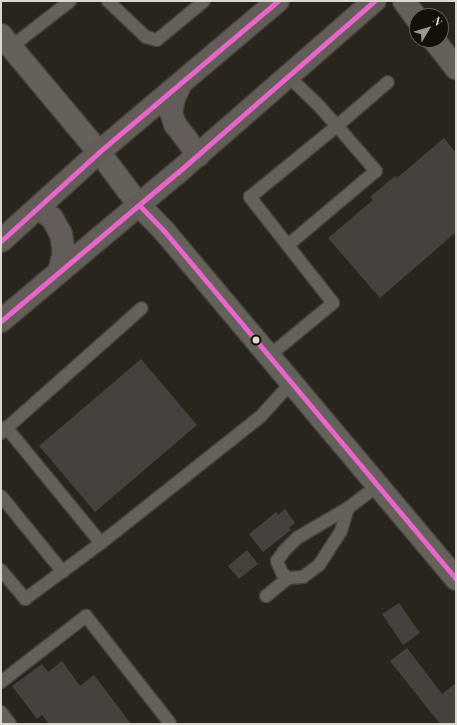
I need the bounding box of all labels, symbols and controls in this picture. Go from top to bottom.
north arrow [409,8,449,48]
text: N [430,13,446,29]
unlabelled marker [251,335,261,345]

